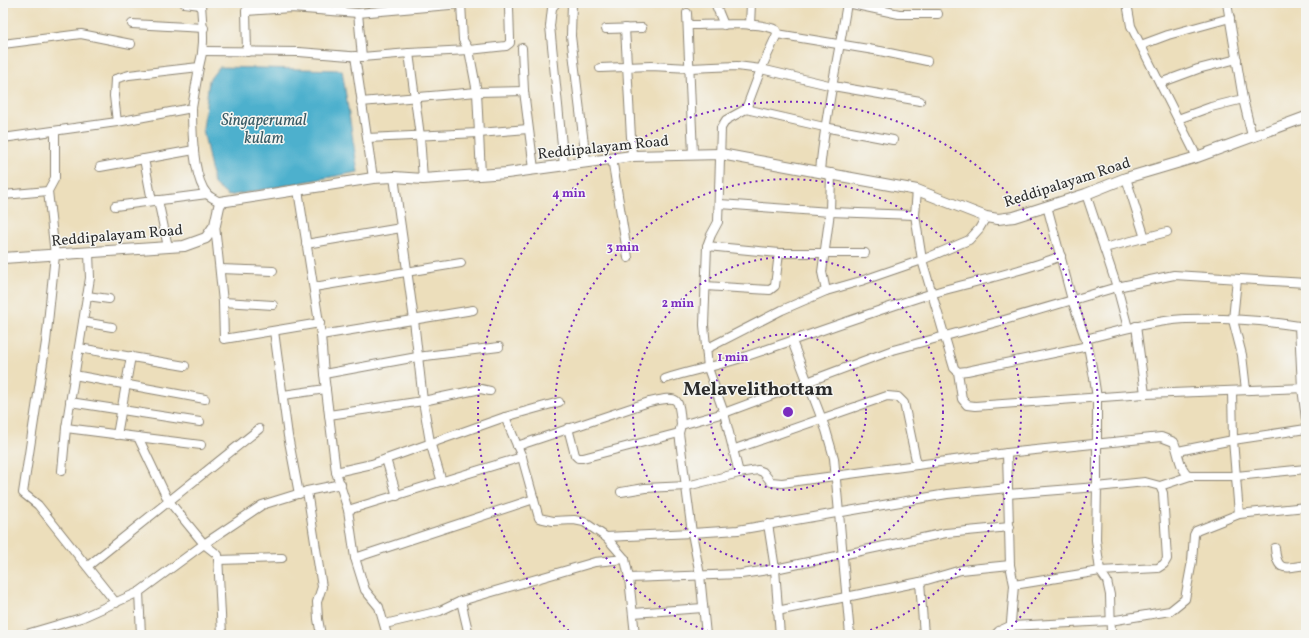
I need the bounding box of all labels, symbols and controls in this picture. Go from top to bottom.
water label: Singaperumal kulam [221,110,307,150]
street label: Reddipalayam Road [537,131,670,166]
street label: Reddipalayam Road [1002,153,1133,214]
text: 4 min [552,186,586,202]
street label: Reddipalayam Road [51,220,184,253]
text: 3 min [607,240,639,256]
text: 2 min [662,296,694,312]
text: 1 min [718,350,749,366]
district label: Melavelithottam [683,377,833,403]
centre of rings [781,405,795,419]

